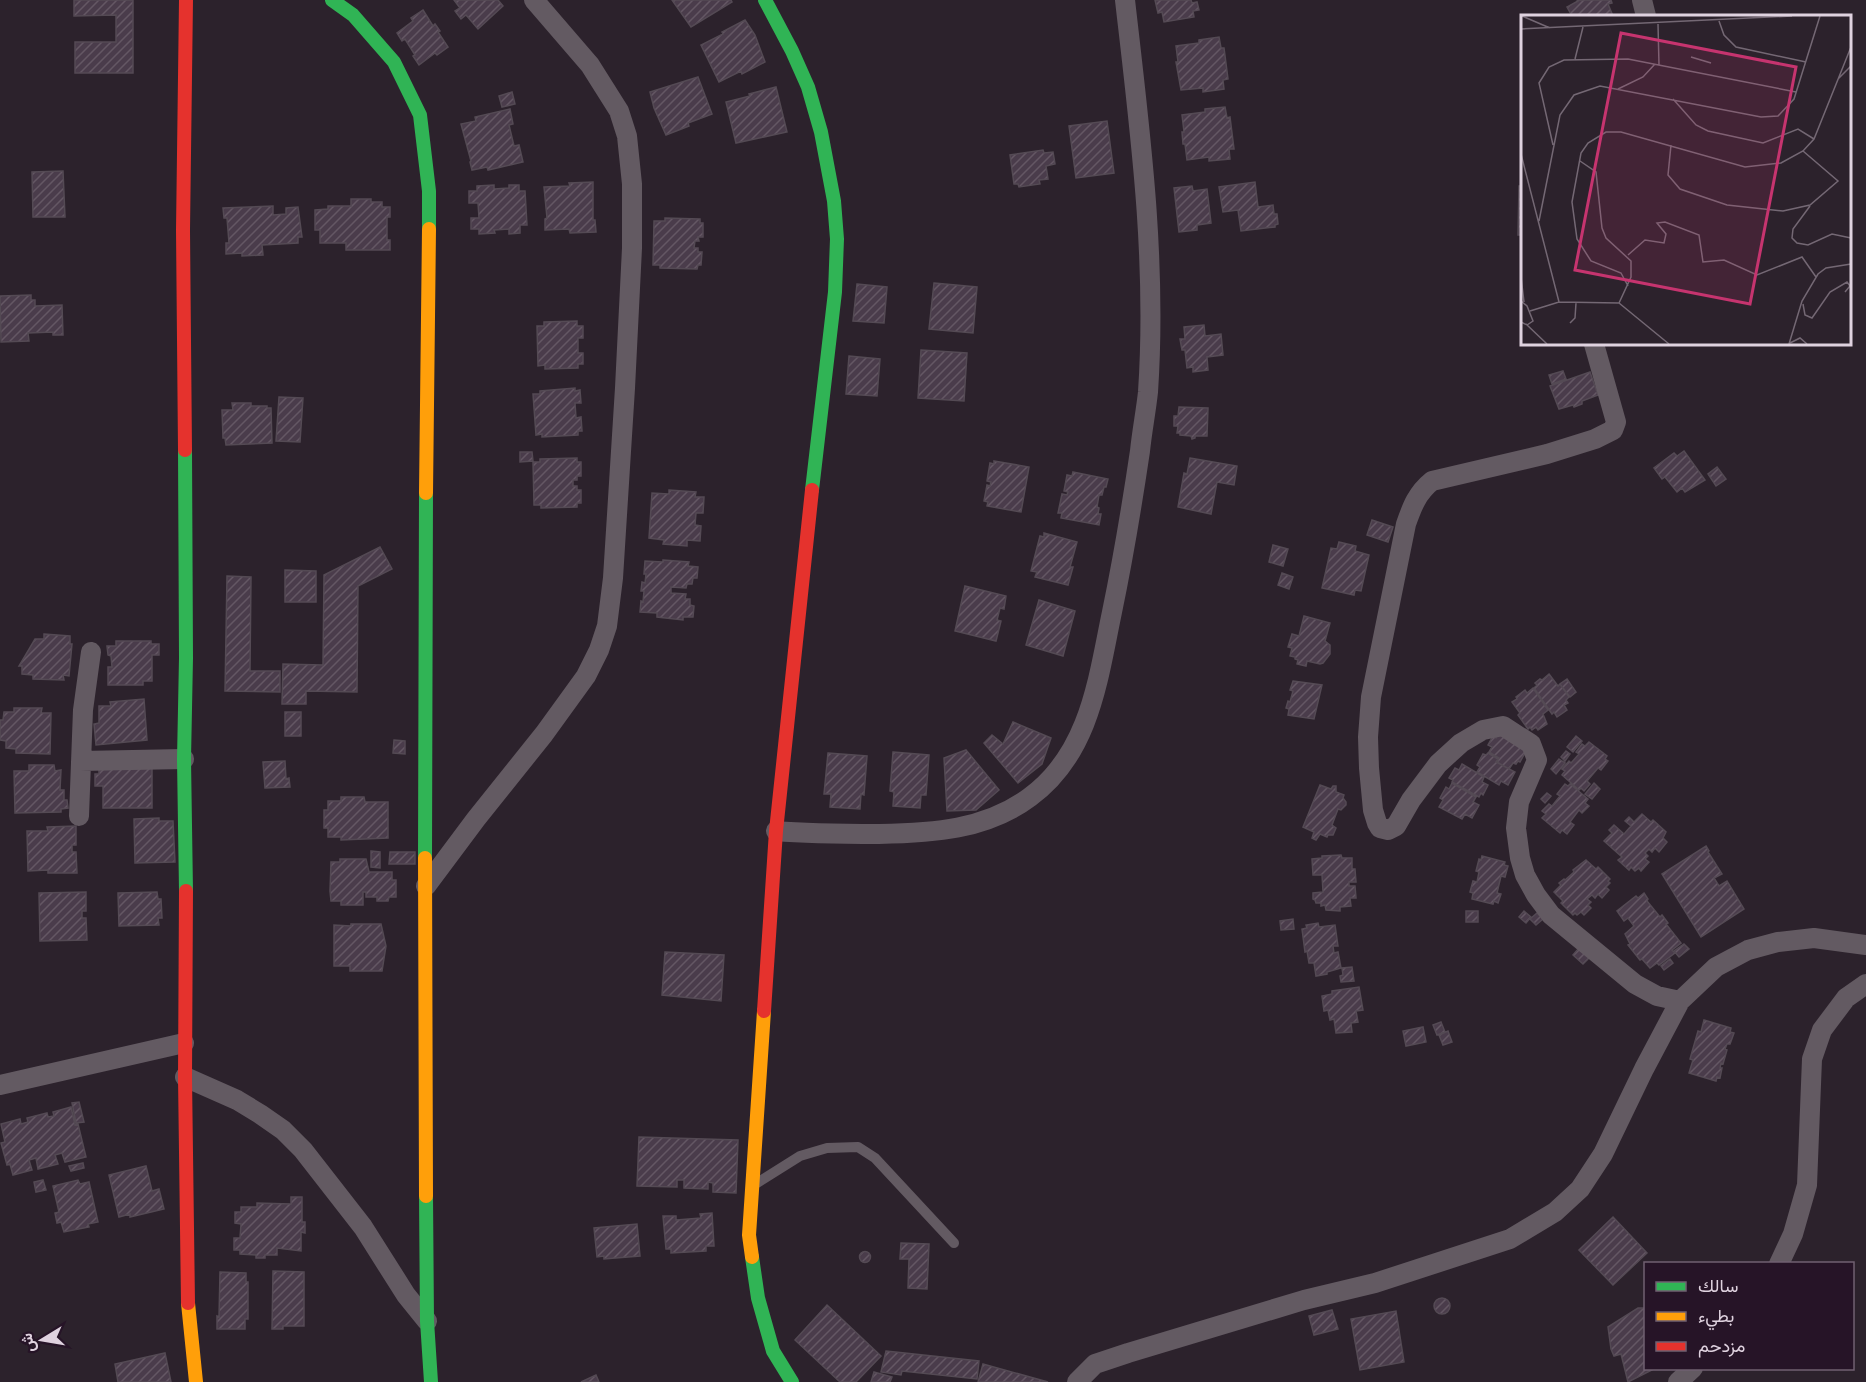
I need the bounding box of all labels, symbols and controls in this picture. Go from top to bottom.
inset map [1521,15,1851,345]
legend [1644,1262,1854,1370]
text: سالك [1698,1273,1738,1298]
text: بطيء [1698,1303,1734,1331]
north arrow [12,1310,72,1370]
text: ش [15,1331,40,1354]
text: مزدحم [1698,1333,1745,1358]

